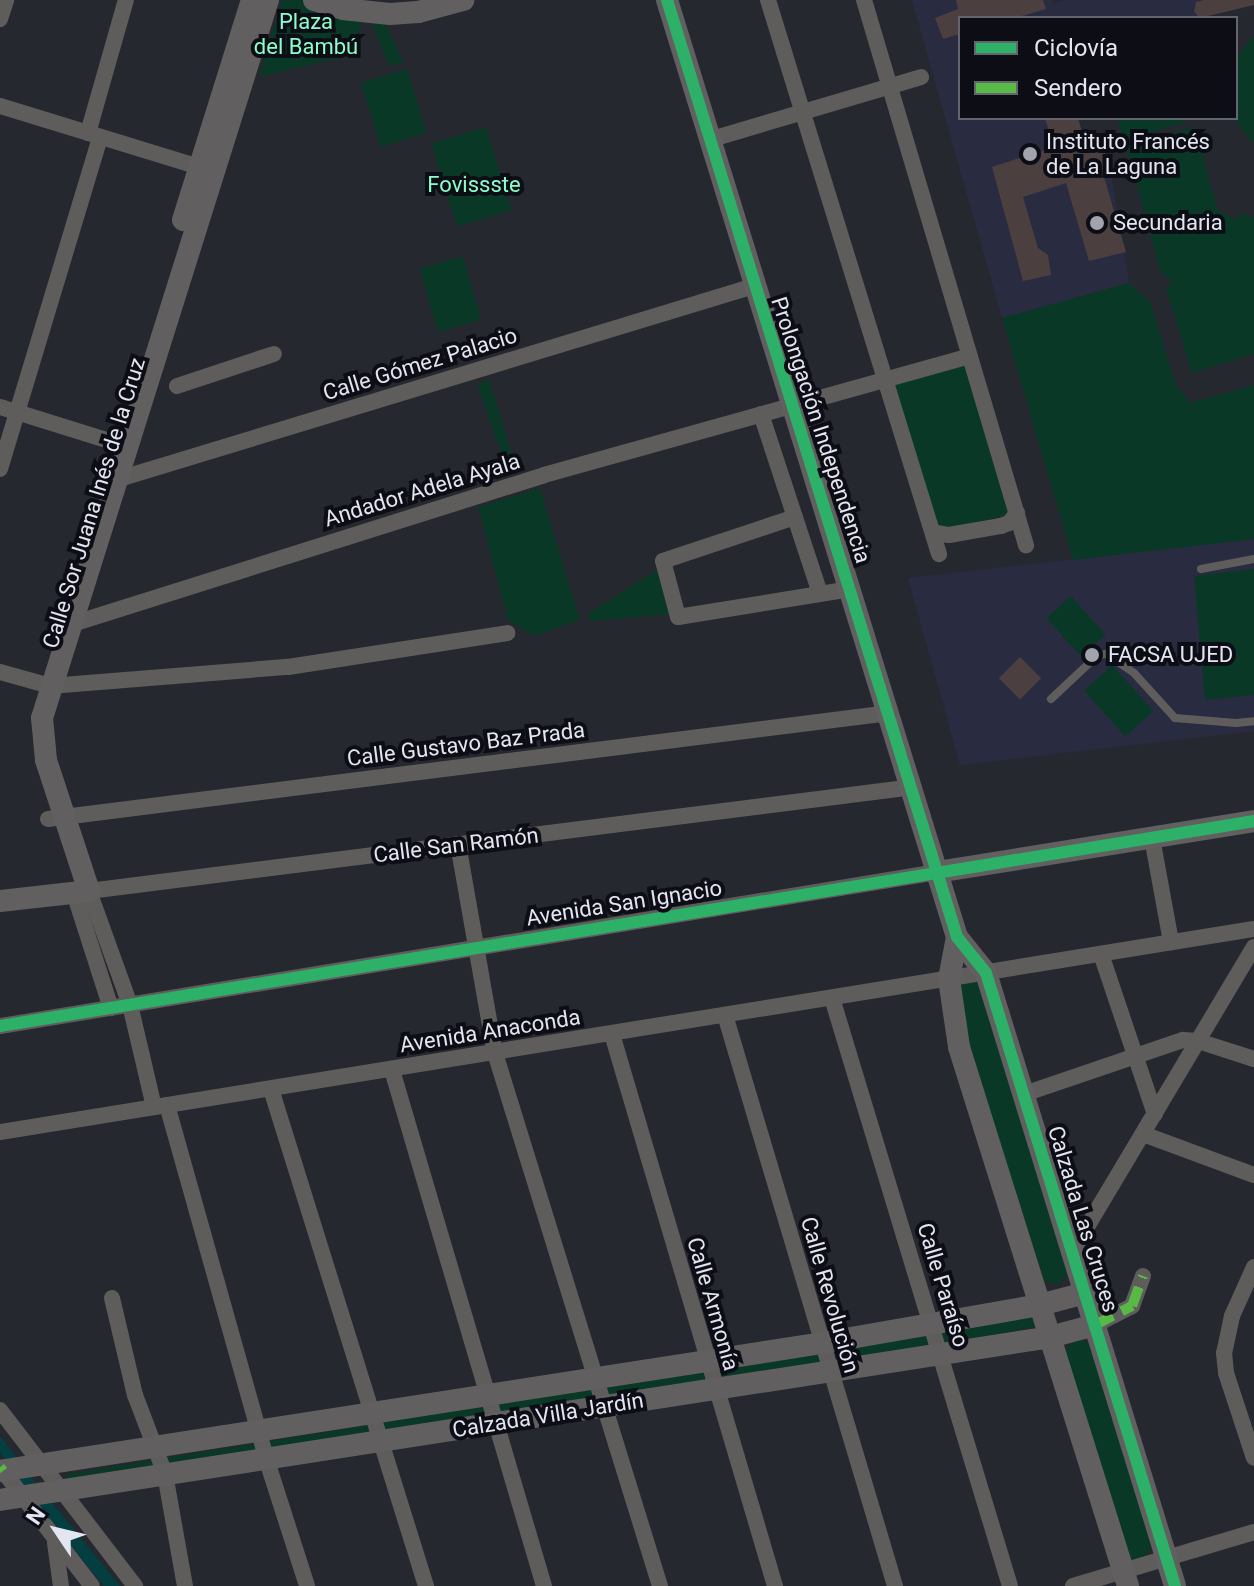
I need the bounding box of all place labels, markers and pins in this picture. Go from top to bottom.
place label: Instituto Francés de La Laguna [1046,128,1210,180]
marker: Instituto Francés de La Laguna [1021,145,1039,163]
place label: Secundaria [1113,210,1223,236]
marker: Secundaria [1088,214,1106,232]
place label: FACSA UJED [1108,642,1233,668]
marker: FACSA UJED [1083,646,1101,664]

